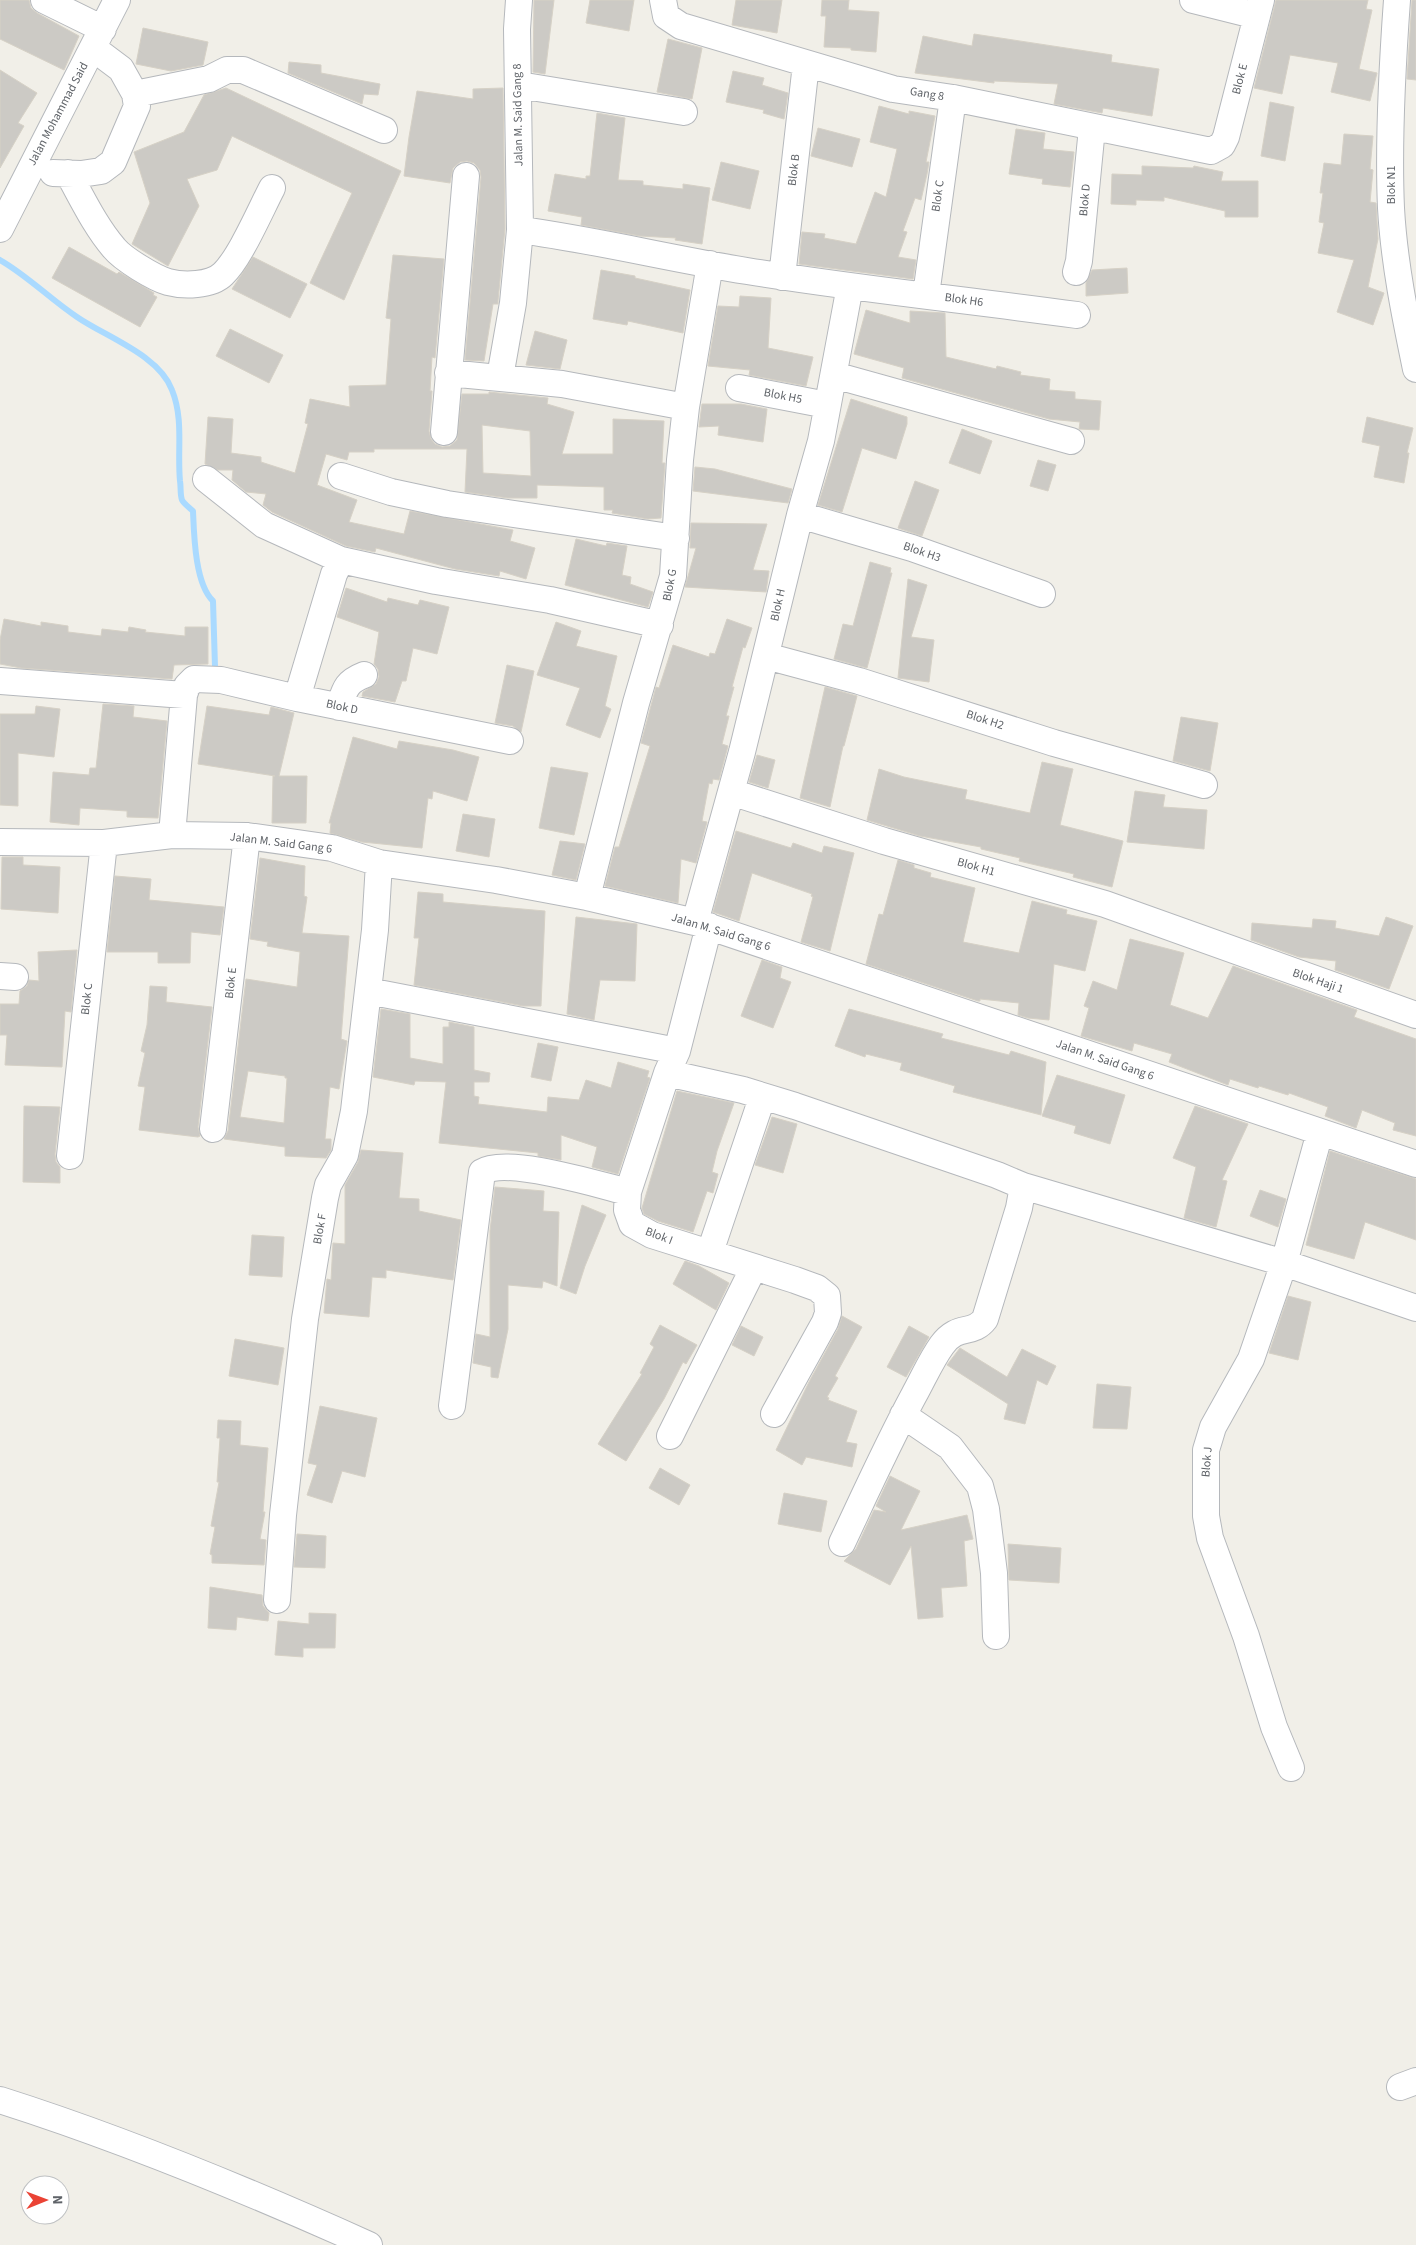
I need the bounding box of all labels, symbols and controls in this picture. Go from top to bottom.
street label: Jalan Mohammad Said [24,59,92,169]
street label: Blok E [1228,62,1252,96]
street label: Jalan M. Said Gang 8 [509,63,527,167]
street label: Gang 8 [909,83,945,105]
street label: Blok B [784,153,804,187]
street label: Blok N1 [1383,166,1400,204]
street label: Blok C [927,179,949,213]
street label: Blok D [1075,183,1095,217]
street label: Blok H6 [944,289,984,311]
street label: Blok H5 [762,384,804,408]
street label: Blok H3 [901,538,943,566]
street label: Blok G [659,567,681,603]
street label: Blok H [766,587,790,623]
street label: Blok D [324,695,360,719]
street label: Blok H2 [964,706,1006,734]
street label: Jalan M. Said Gang 6 [229,828,333,858]
street label: Blok H1 [955,853,997,881]
street label: Jalan M. Said Gang 6 [669,909,773,955]
street label: Blok Haji 1 [1290,964,1346,998]
street label: Blok E [221,967,241,999]
street label: Blok C [77,982,97,1016]
street label: Jalan M. Said Gang 6 [1054,1035,1156,1085]
street label: Blok F [309,1212,331,1246]
street label: Blok I [643,1223,675,1249]
street label: Blok J [1197,1446,1217,1478]
north arrow [20,2175,70,2225]
text: N [47,2195,67,2205]

